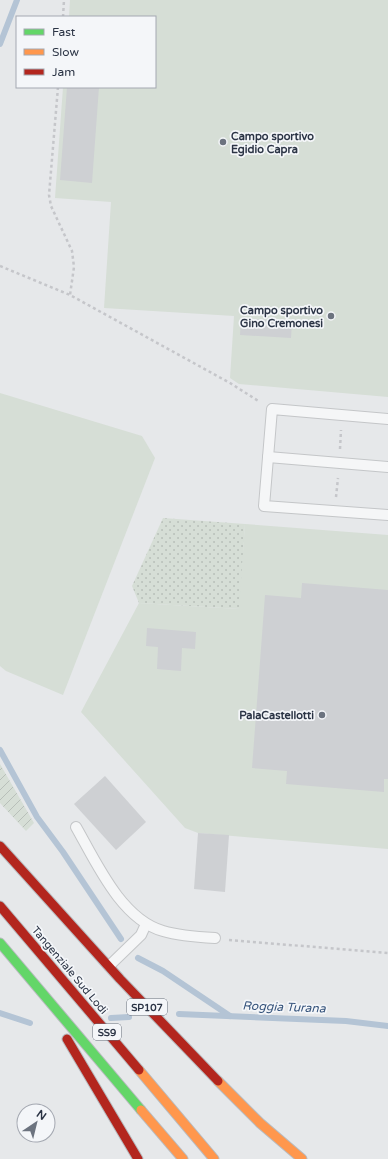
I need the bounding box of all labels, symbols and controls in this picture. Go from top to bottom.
legend [16,16,156,88]
text: Fast [52,25,76,39]
text: Slow [52,45,79,59]
text: Jam [52,65,75,79]
place label: Campo sportivo Egidio Capra [231,130,314,157]
marker: Campo sportivo Egidio Capra [218,137,228,147]
place label: Campo sportivo Gino Cremonesi [240,304,323,330]
marker: Campo sportivo Gino Cremonesi [326,311,336,321]
place label: PalaCastellotti [239,709,314,722]
marker: PalaCastellotti [317,710,327,720]
street label: Tangenziale Sud Lodi [29,924,110,1017]
road number: SP107 [127,999,167,1015]
water label: Roggia Turana [242,999,326,1015]
road number: SS9 [93,1024,121,1040]
north arrow [16,1103,56,1143]
text: N [34,1107,49,1123]

